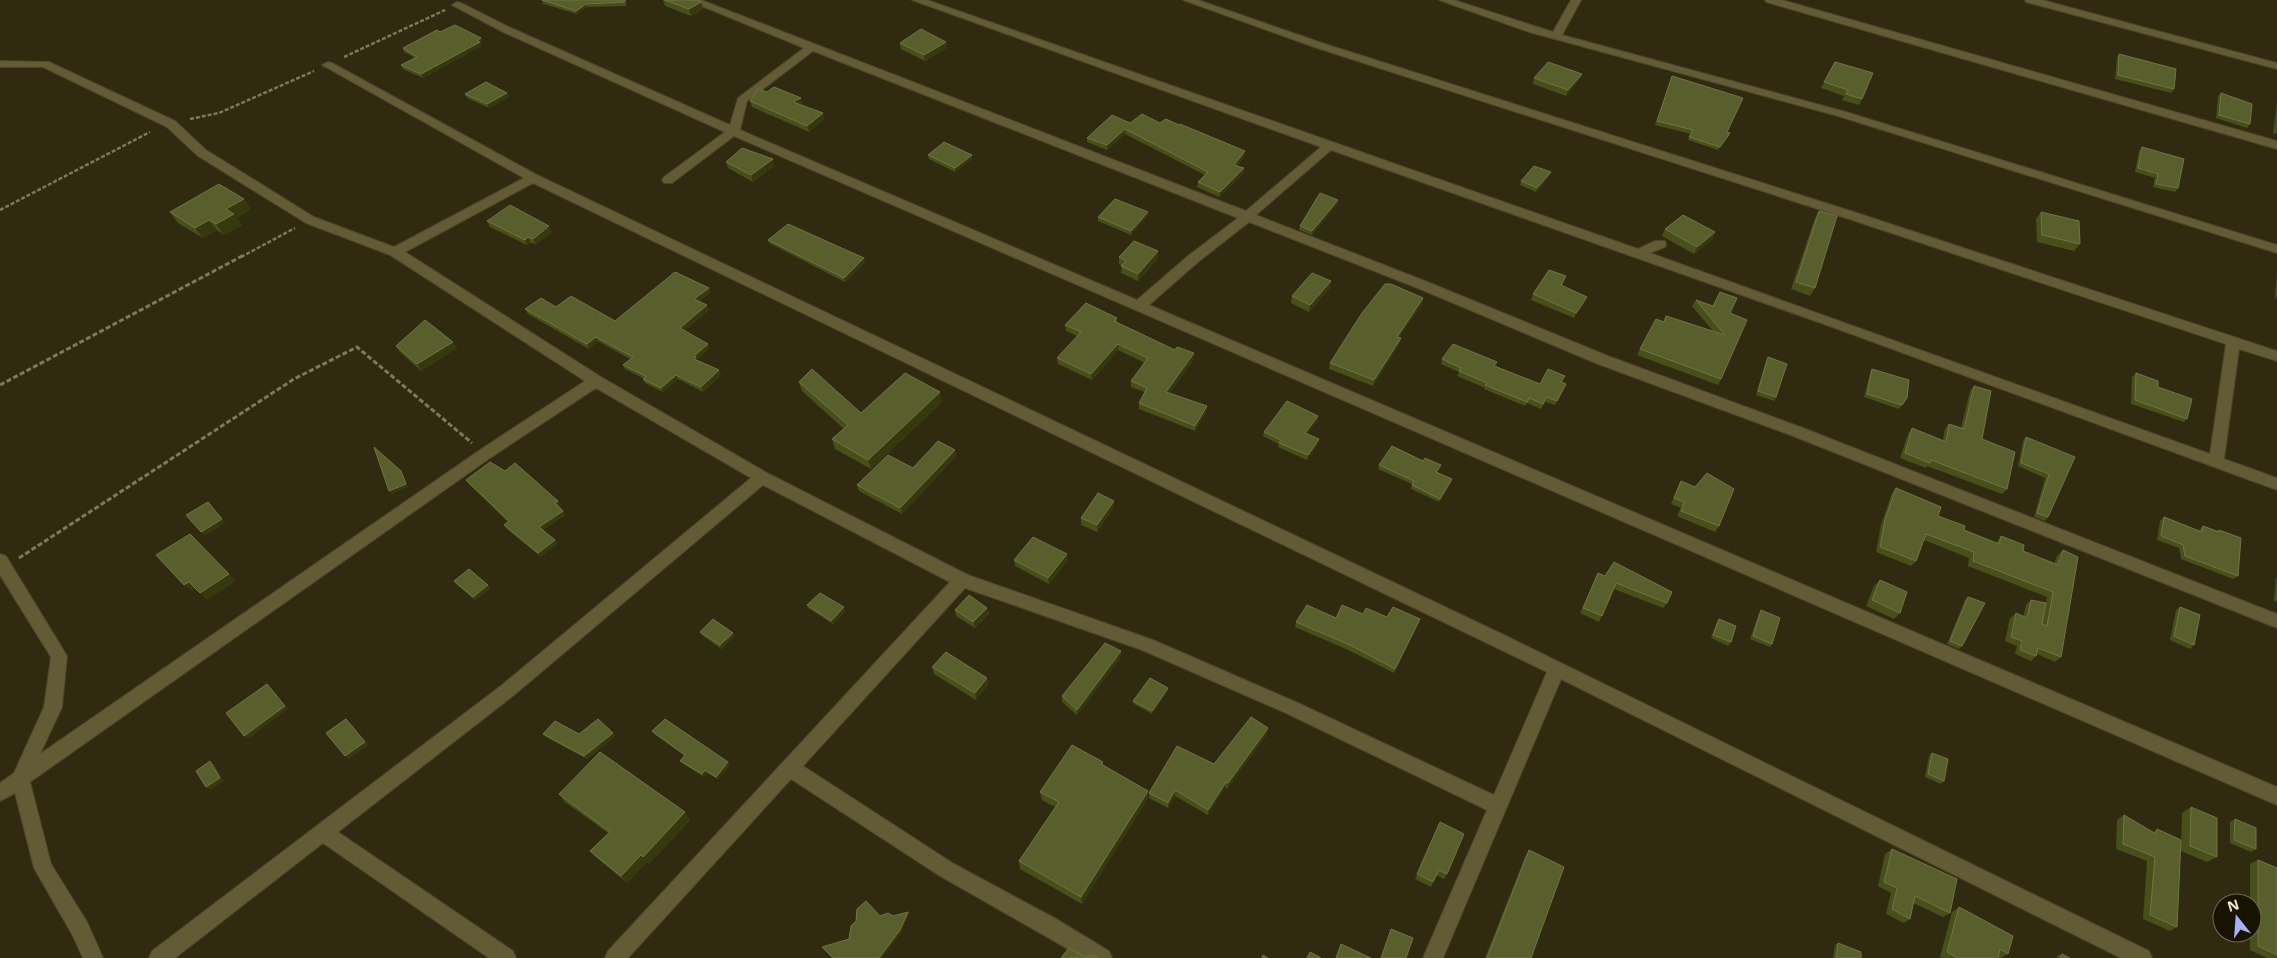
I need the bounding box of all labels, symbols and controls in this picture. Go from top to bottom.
north arrow [2212,893,2262,943]
text: N [2225,894,2241,916]

